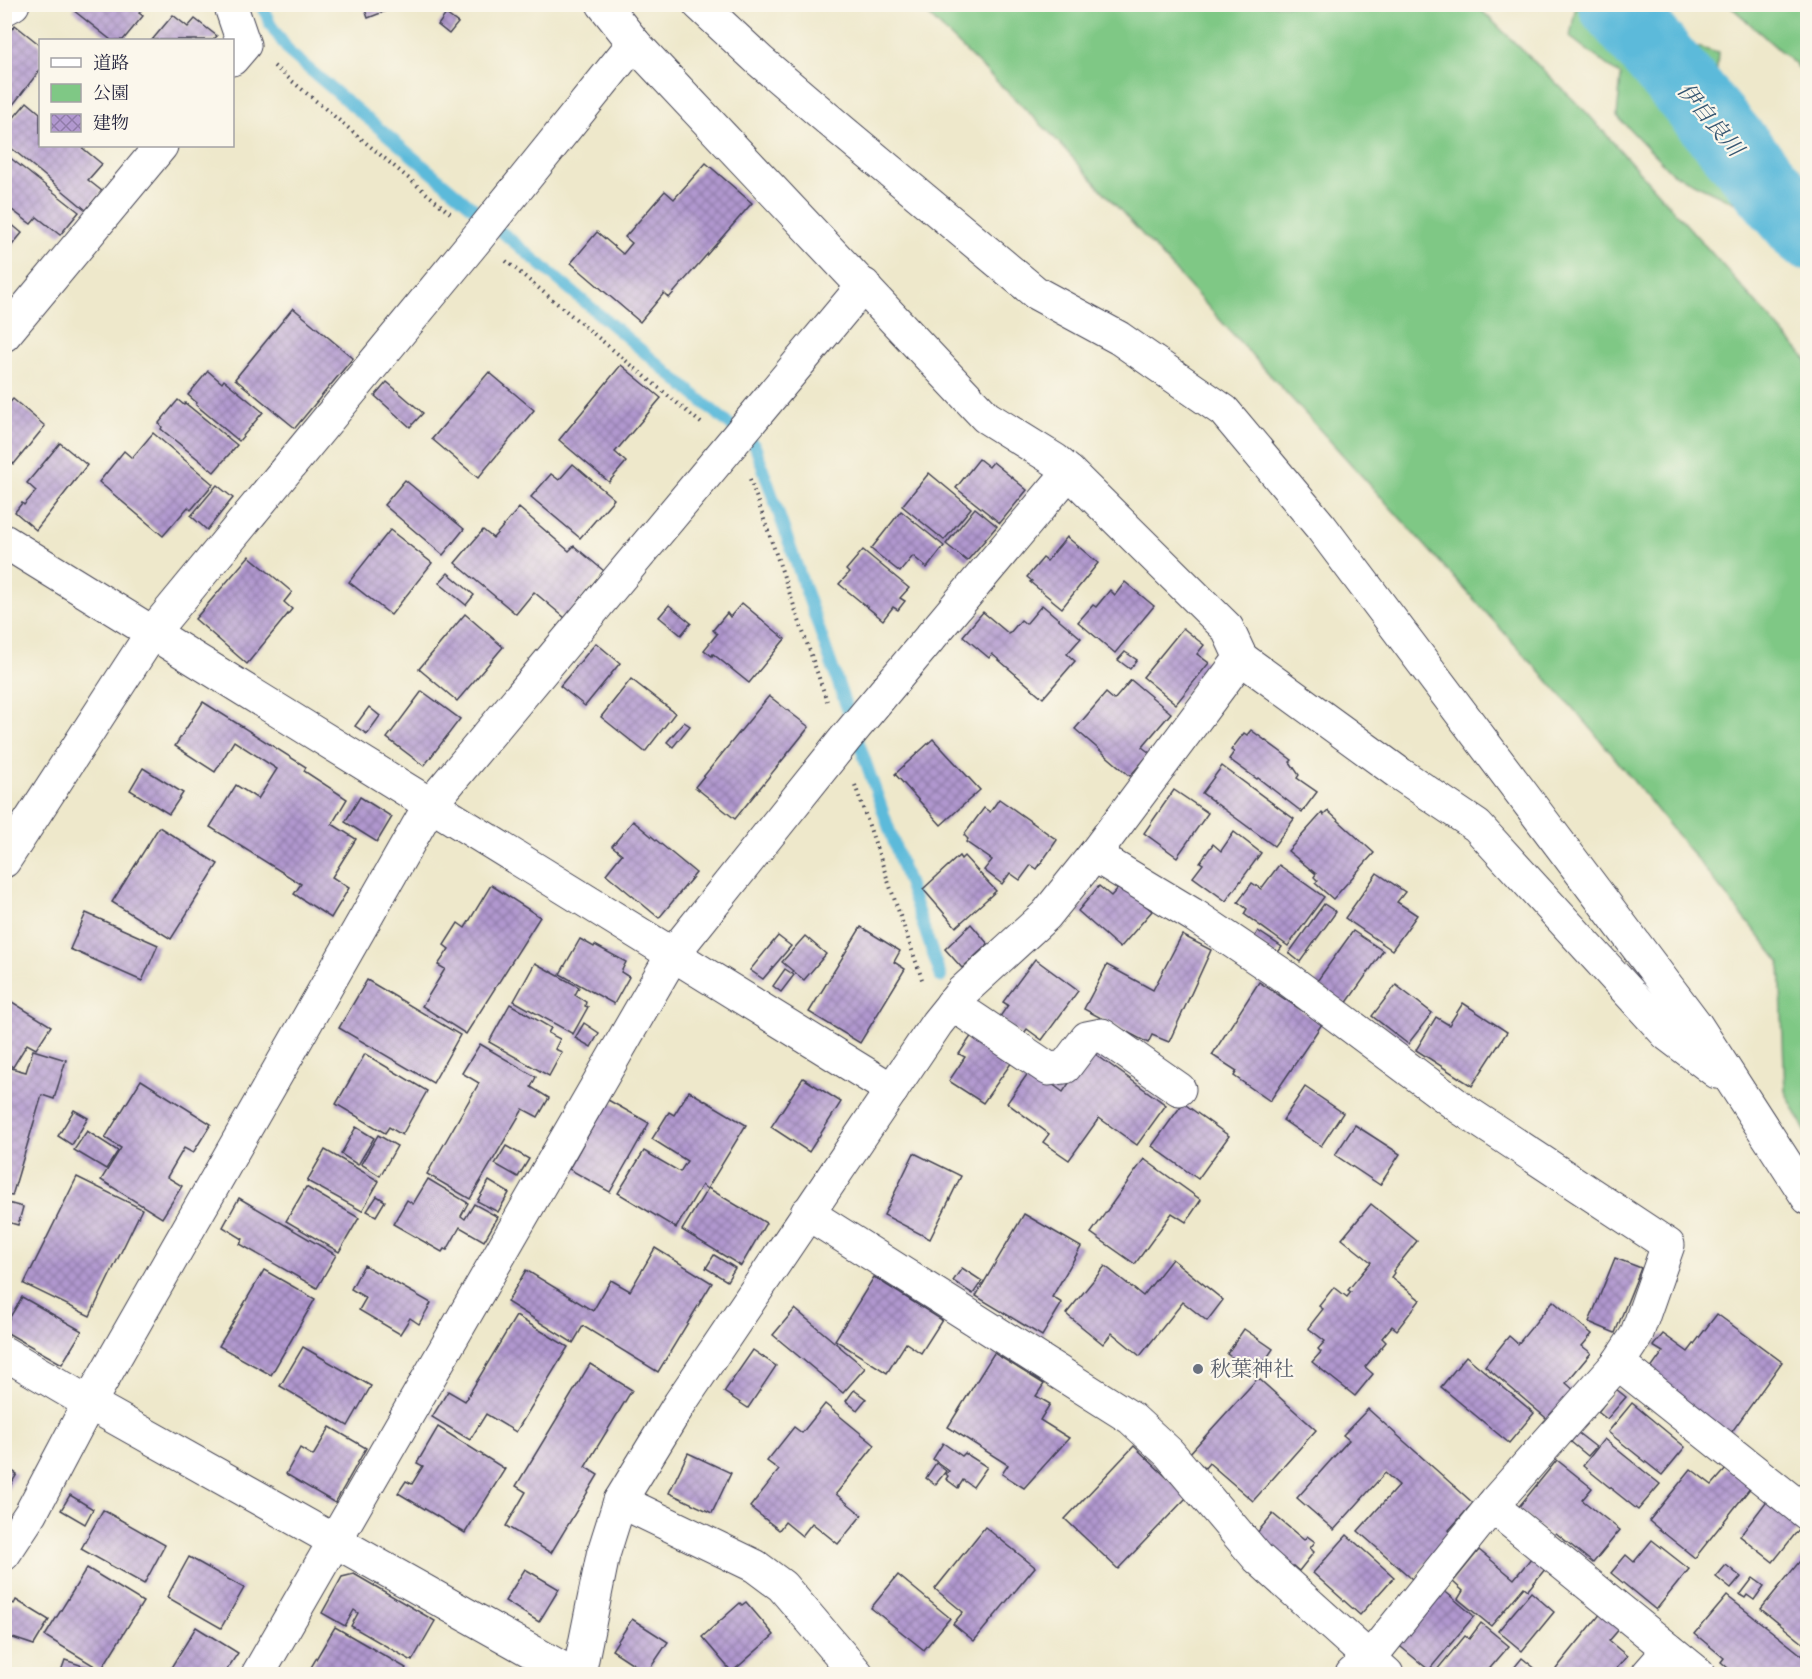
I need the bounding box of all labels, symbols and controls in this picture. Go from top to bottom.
legend [39,39,234,147]
text: 道路 [93,52,129,77]
water label: 伊自良川 [1669,77,1751,166]
text: 公園 [93,82,129,107]
text: 建物 [93,112,129,137]
place label: 秋葉神社 [1210,1356,1294,1385]
marker: 秋葉神社 [1191,1362,1205,1376]

